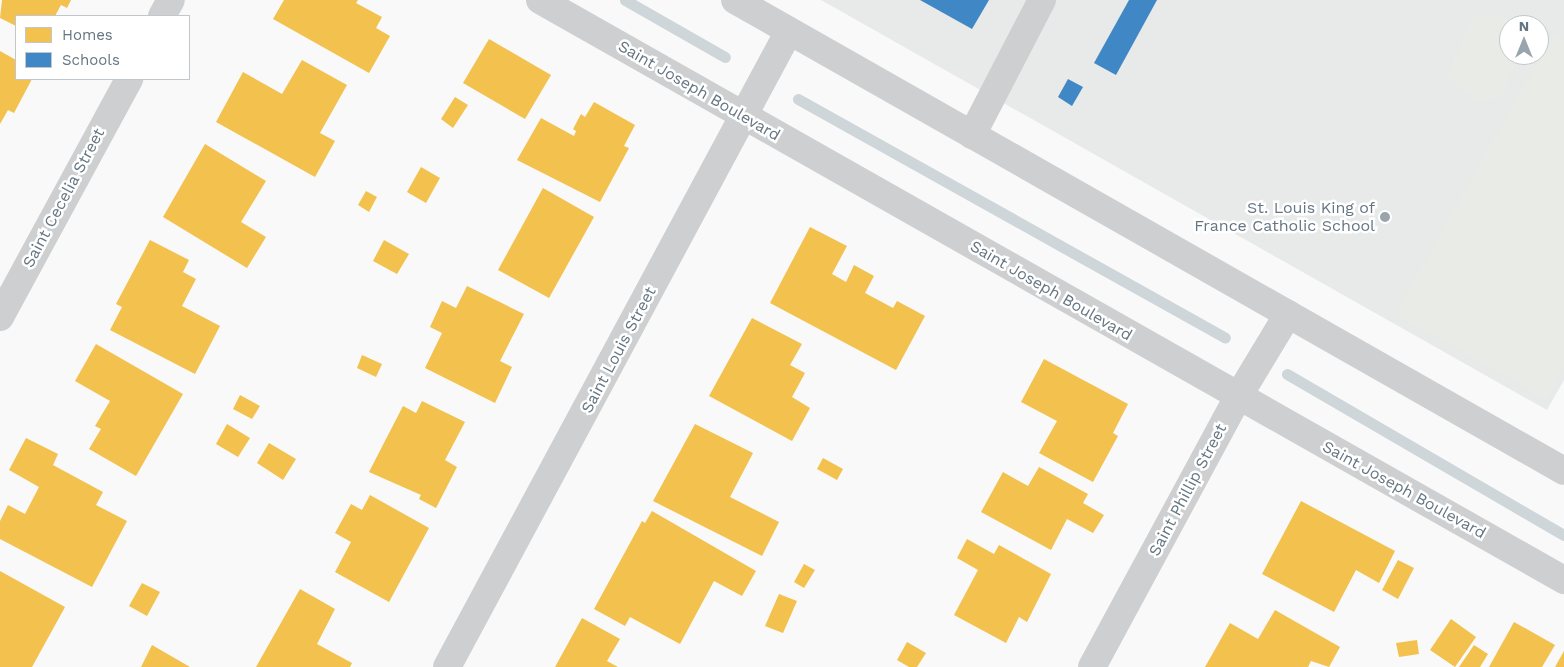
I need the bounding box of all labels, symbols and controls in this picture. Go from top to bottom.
legend [15,15,190,80]
north arrow [1499,15,1549,65]
text: N [1519,18,1529,34]
text: Homes [62,26,113,44]
street label: Saint Joseph Boulevard [614,37,784,145]
text: Schools [62,51,120,69]
street label: Saint Cecelia Street [19,125,109,271]
place label: St. Louis King of France Catholic School [1194,198,1375,236]
marker: St. Louis King of France Catholic School [1379,211,1391,223]
street label: Saint Joseph Boulevard [966,237,1136,345]
street label: Saint Louis Street [578,283,660,417]
street label: Saint Phillip Street [1145,421,1231,559]
street label: Saint Joseph Boulevard [1319,437,1489,543]

